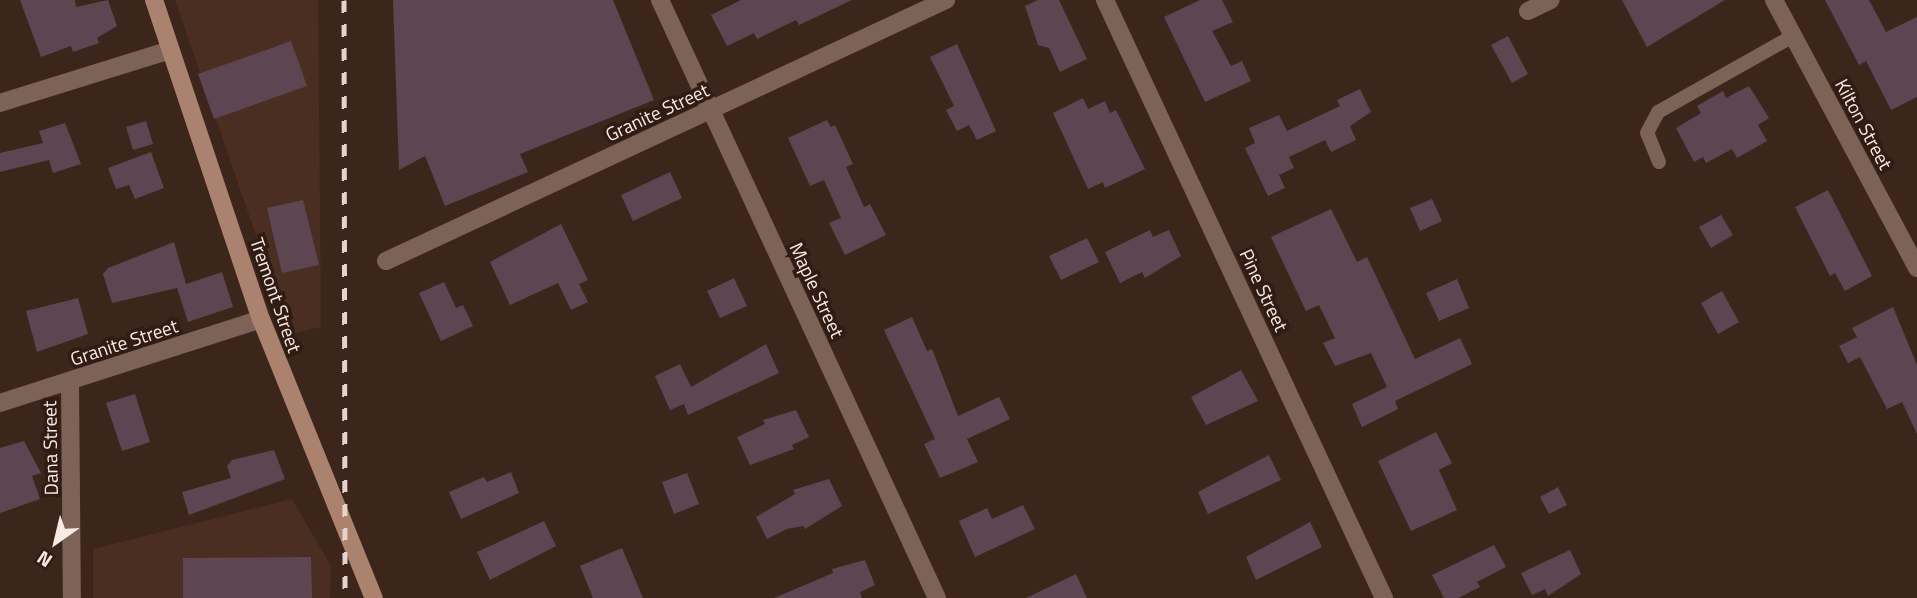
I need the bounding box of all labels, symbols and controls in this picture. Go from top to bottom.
street label: Kilton Street [1831,75,1897,173]
street label: Granite Street [602,78,712,146]
street label: Tremont Street [246,234,306,356]
street label: Maple Street [785,239,849,341]
street label: Pine Street [1235,245,1293,335]
street label: Granite Street [67,314,181,370]
street label: Dana Street [38,400,62,496]
north arrow [21,507,91,577]
text: N [30,544,58,576]

